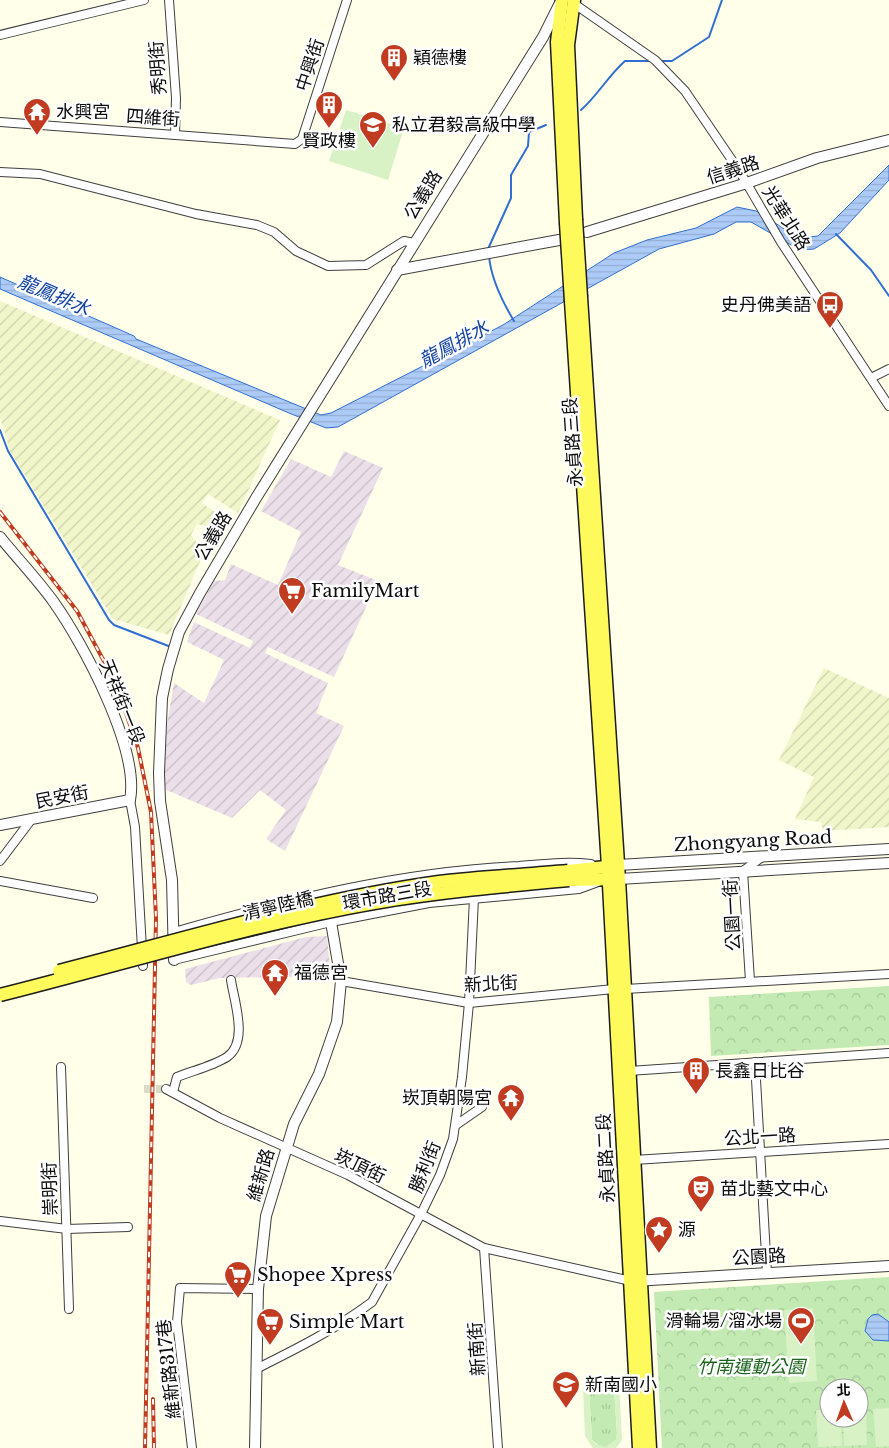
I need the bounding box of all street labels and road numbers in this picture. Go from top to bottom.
street label: 中興街 [291,36,329,94]
street label: 秀明街 [145,40,171,96]
street label: 四維街 [125,105,181,131]
street label: 信義路 [704,151,762,189]
street label: 公義路 [399,166,447,224]
street label: 光華北路 [758,182,814,254]
street label: 永貞路三段 [559,396,587,488]
street label: 公義路 [190,507,236,565]
street label: 天祥街一段 [95,656,149,748]
street label: 民安街 [33,781,91,813]
street label: Zhongyang Road [673,826,833,856]
street label: 環市路三段 [341,877,433,915]
street label: 公園一街 [719,878,745,952]
street label: 清寧陸橋 [240,887,316,925]
street label: 新北街 [463,972,519,996]
street label: 永貞路二段 [593,1112,619,1204]
street label: 公北一路 [723,1124,797,1150]
street label: 勝利街 [405,1138,445,1196]
street label: 崁頂街 [331,1144,389,1188]
street label: 維新路 [243,1146,279,1204]
street label: 崇明街 [38,1162,62,1216]
street label: 公園路 [731,1245,787,1269]
street label: 維新路317巷 [153,1318,185,1420]
street label: 新南街 [464,1321,490,1377]

